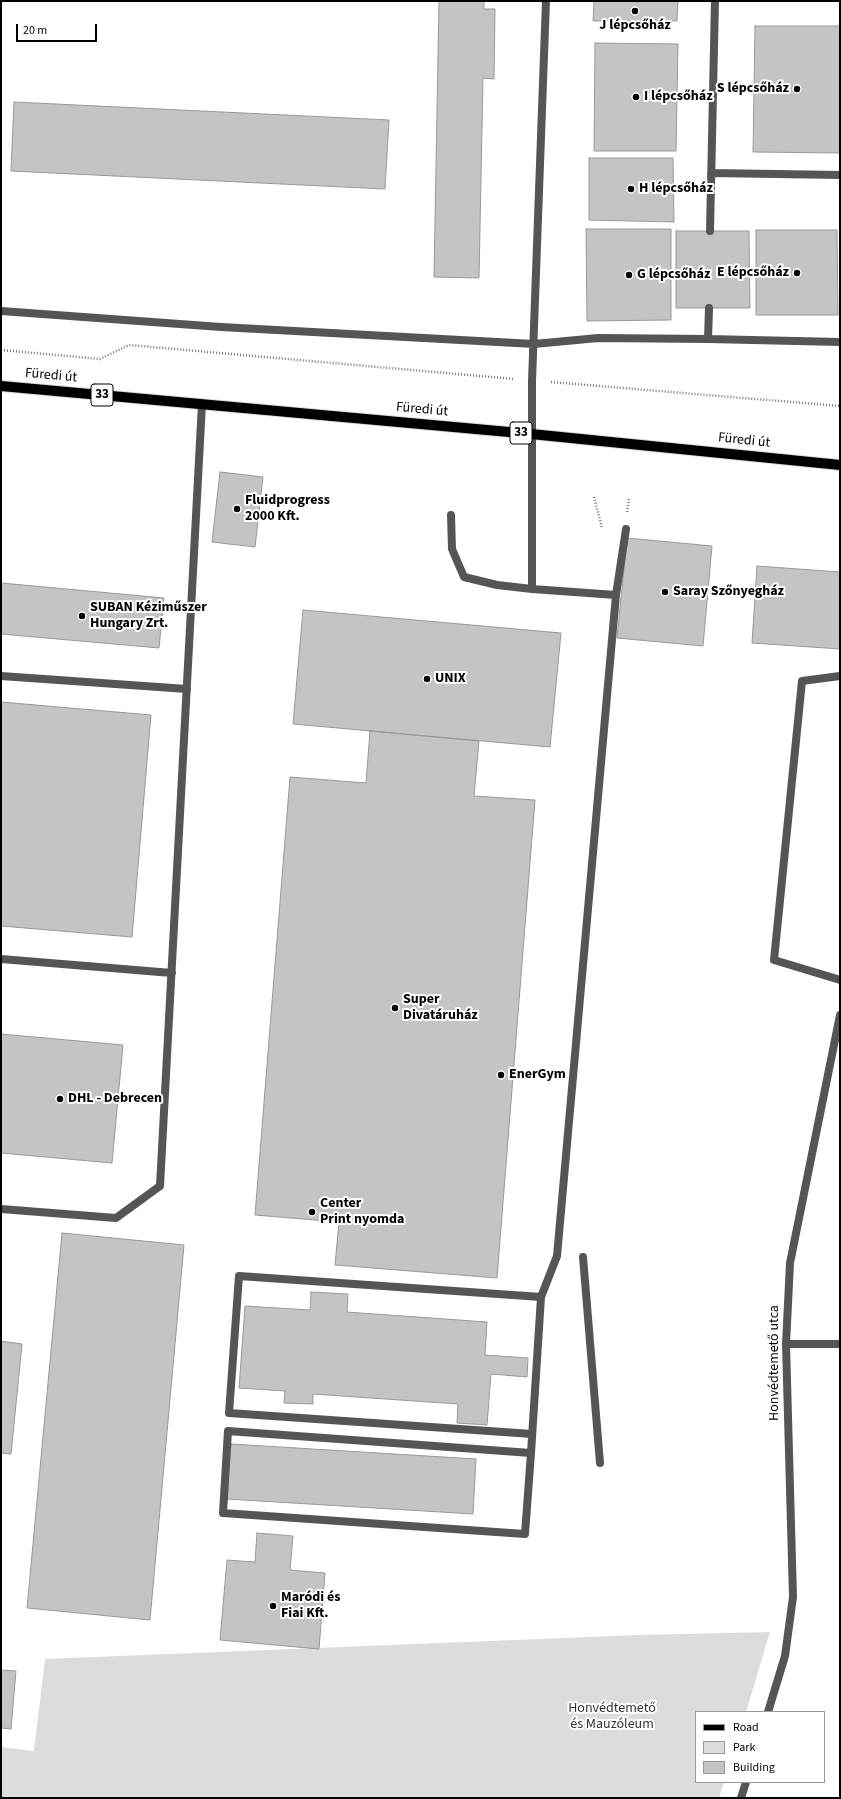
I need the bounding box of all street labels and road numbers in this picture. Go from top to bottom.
street label: Füredi út [24,365,78,387]
road number: 33 [91,384,113,406]
street label: Füredi út [395,399,449,421]
road number: 33 [510,422,532,444]
street label: Füredi út [717,430,771,452]
street label: Honvédtemető utca [767,1305,783,1421]

